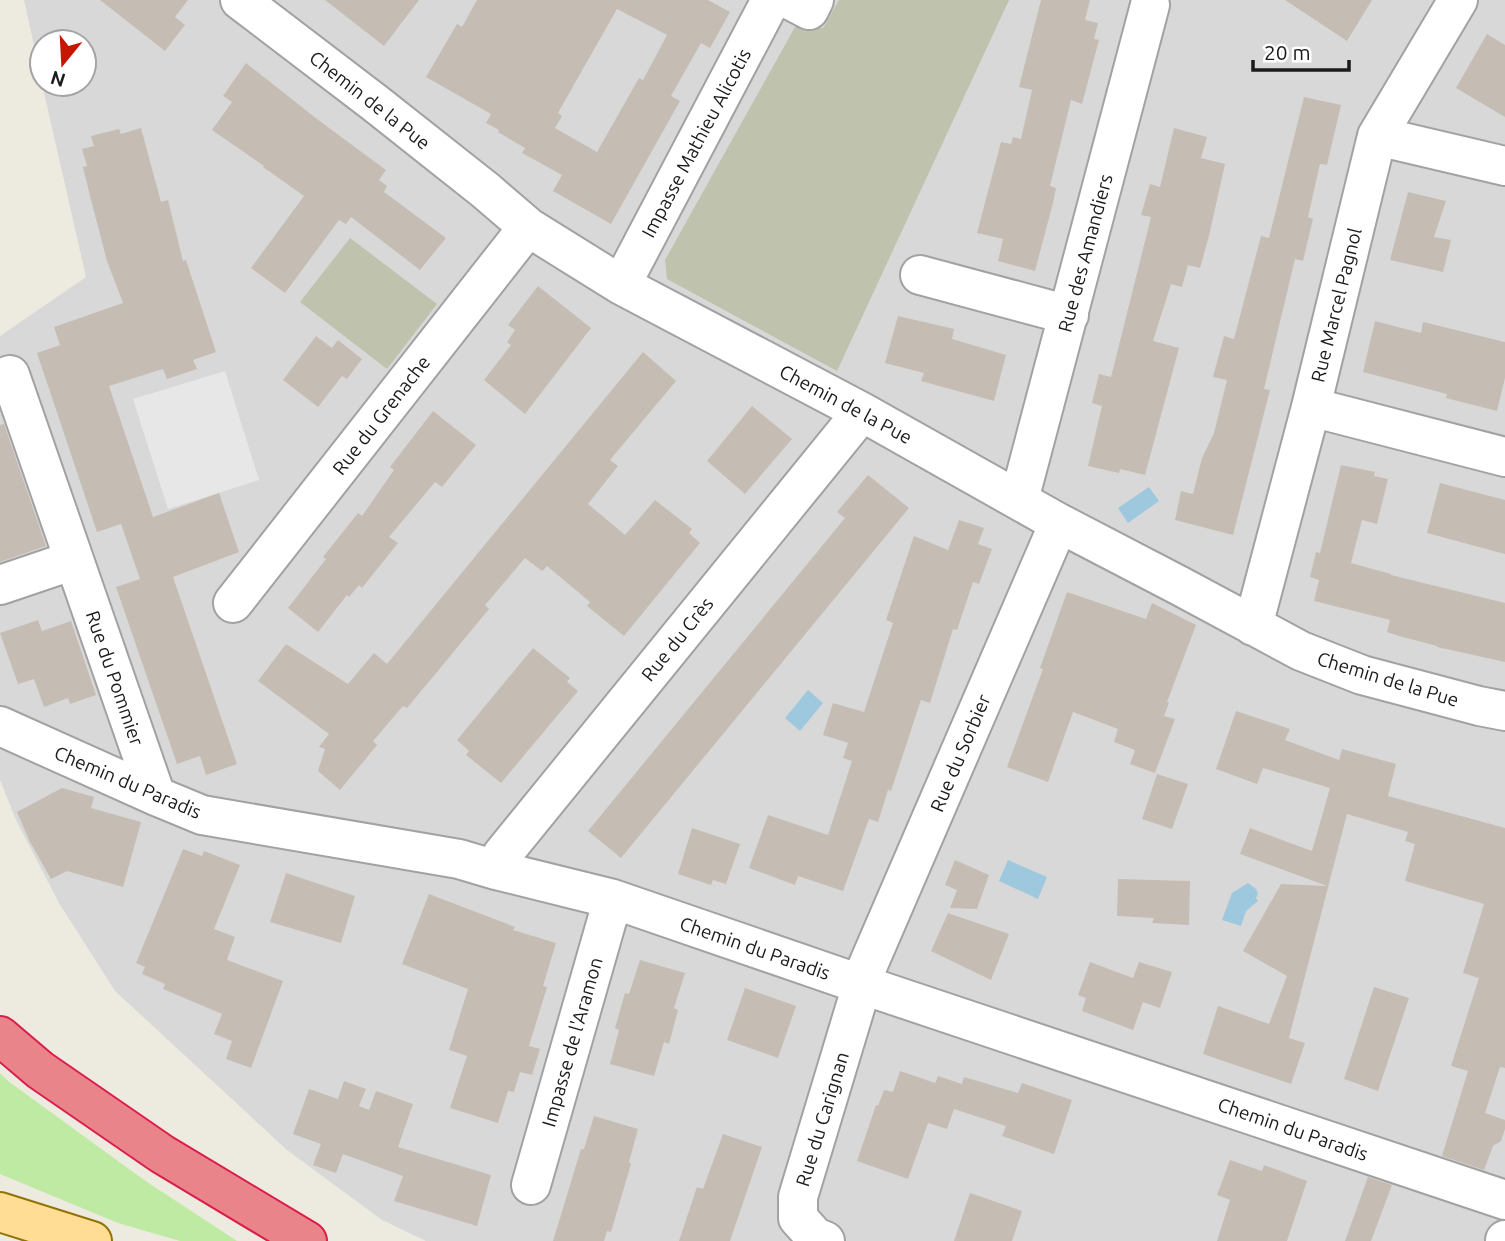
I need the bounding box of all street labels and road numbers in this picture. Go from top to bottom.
street label: Impasse Mathieu Alicotis [637,45,755,241]
street label: Chemin de la Pue [305,46,435,154]
street label: Rue des Amandiers [1053,172,1117,334]
street label: Rue Marcel Pagnol [1306,225,1366,385]
street label: Rue du Grenache [328,351,434,479]
street label: Chemin de la Pue [776,360,916,448]
street label: Rue du Crès [637,593,717,685]
street label: Rue du Pommier [82,608,148,748]
street label: Chemin de la Pue [1314,647,1462,711]
street label: Rue du Sorbier [925,691,995,815]
street label: Chemin du Paradis [51,741,205,823]
street label: Chemin du Paradis [677,912,833,984]
street label: Impasse de l'Aramon [537,955,607,1129]
street label: Rue du Carignan [791,1049,853,1189]
street label: Chemin du Paradis [1215,1093,1371,1165]

